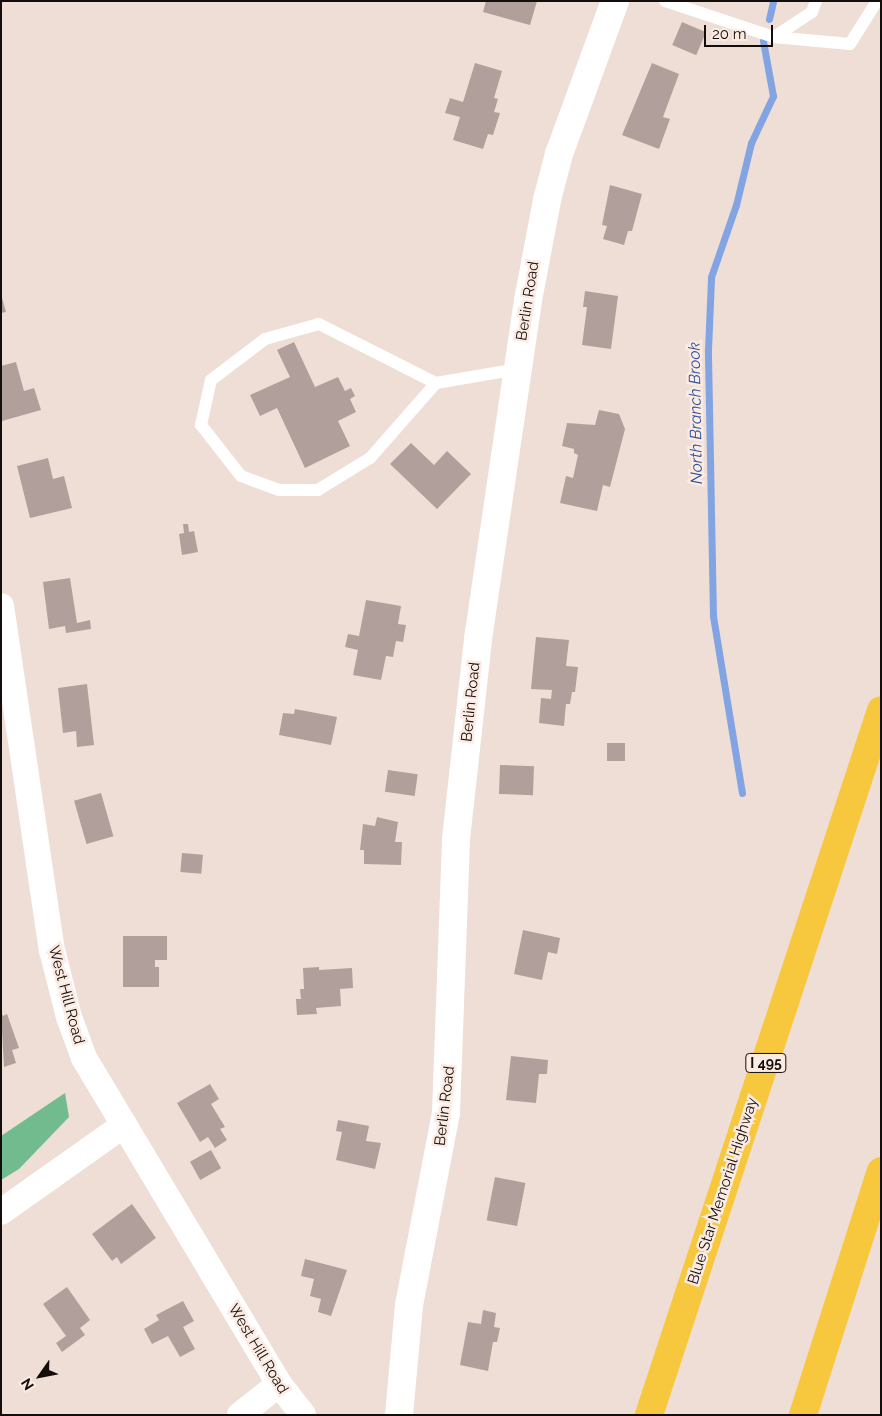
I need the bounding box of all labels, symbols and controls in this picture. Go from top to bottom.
scale bar [707,15,776,47]
text: 20 m [712,25,747,43]
street label: Berlin Road [513,260,543,342]
water label: North Branch Brook [685,342,707,484]
street label: Berlin Road [458,661,484,743]
street label: West Hill Road [44,943,88,1047]
road number: I 495 [745,1052,787,1074]
street label: Berlin Road [431,1065,459,1147]
street label: Blue Star Memorial Highway [684,1095,762,1287]
street label: West Hill Road [224,1301,292,1397]
north arrow [15,1351,65,1401]
text: N [18,1375,37,1393]

